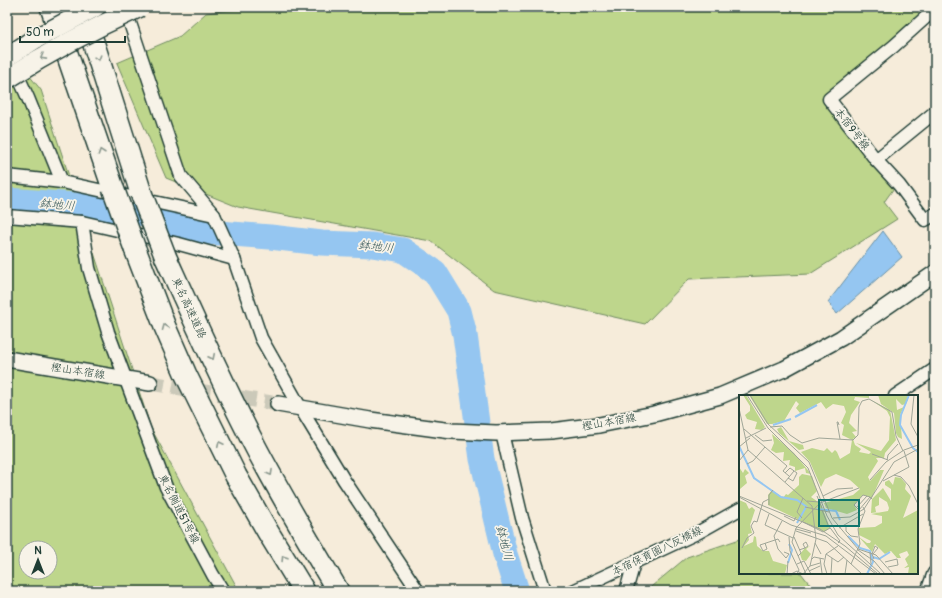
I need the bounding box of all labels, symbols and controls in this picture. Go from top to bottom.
scale bar [20,18,125,44]
text: 50 m [26,25,54,40]
one-way arrow [40,52,47,60]
one-way arrow [93,54,102,61]
street label: 本宿9号線 [832,105,872,153]
one-way arrow [97,148,105,155]
water label: 鉢地川 [38,196,76,214]
water label: 鉢地川 [357,238,395,256]
street label: 東名高速道路 [169,275,209,341]
one-way arrow [162,323,170,331]
one-way arrow [207,353,214,360]
street label: 樫山本宿線 [50,360,106,382]
inset map [739,395,918,574]
street label: 樫山本宿線 [581,411,637,433]
one-way arrow [217,441,225,449]
one-way arrow [265,469,273,476]
street label: 東名側道51号線 [156,472,202,546]
street label: 本宿保育園八反橋線 [610,523,704,579]
water label: 鉢地川 [492,524,516,562]
north arrow [18,540,58,580]
text: N [34,544,42,557]
one-way arrow [281,555,288,562]

